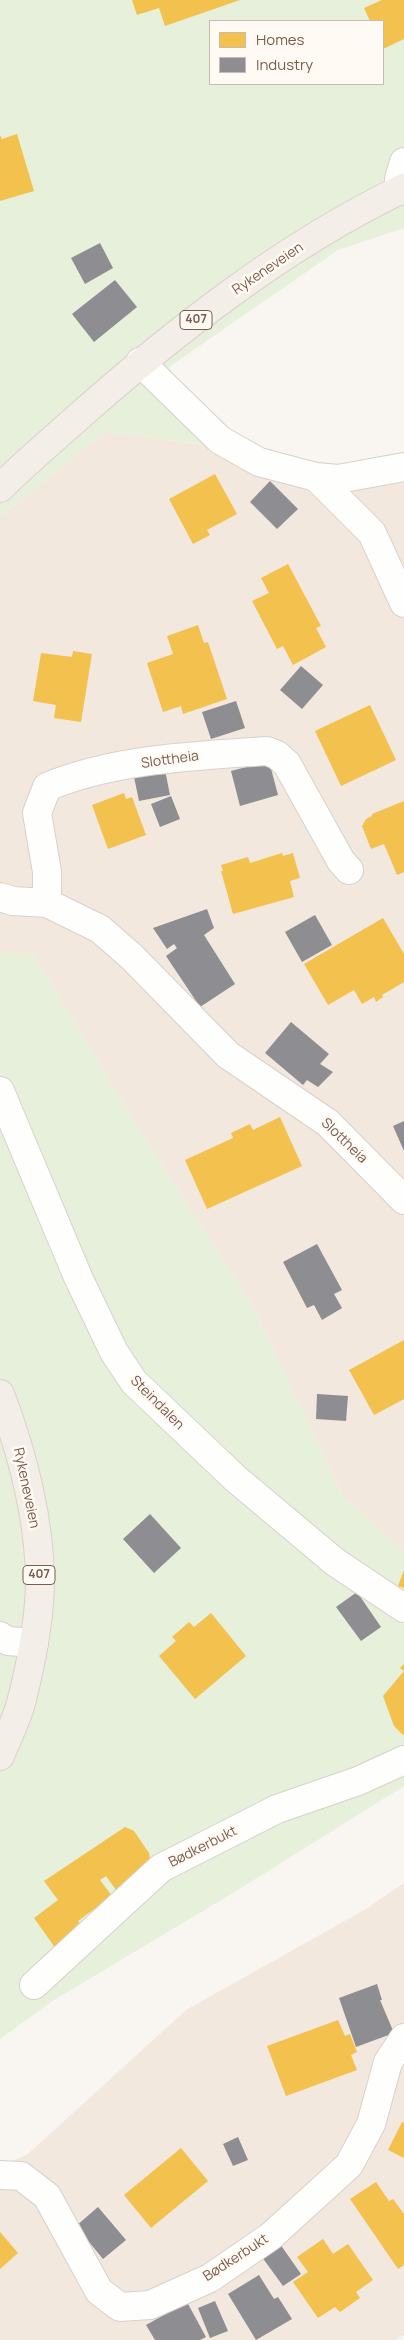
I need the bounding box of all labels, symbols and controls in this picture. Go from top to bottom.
legend [209,20,384,85]
text: Homes [256,29,304,50]
text: Industry [256,54,313,75]
street label: Rykeneveien [229,239,307,299]
road number: 407 [180,310,212,330]
street label: Slottheia [140,748,200,772]
street label: Slottheia [317,1115,371,1167]
street label: Steindalen [127,1373,187,1433]
street label: Rykeneveien [9,1446,43,1530]
road number: 407 [23,1566,55,1584]
street label: Bødkerbukt [166,1823,240,1871]
street label: Bødkerbukt [200,2231,272,2285]

